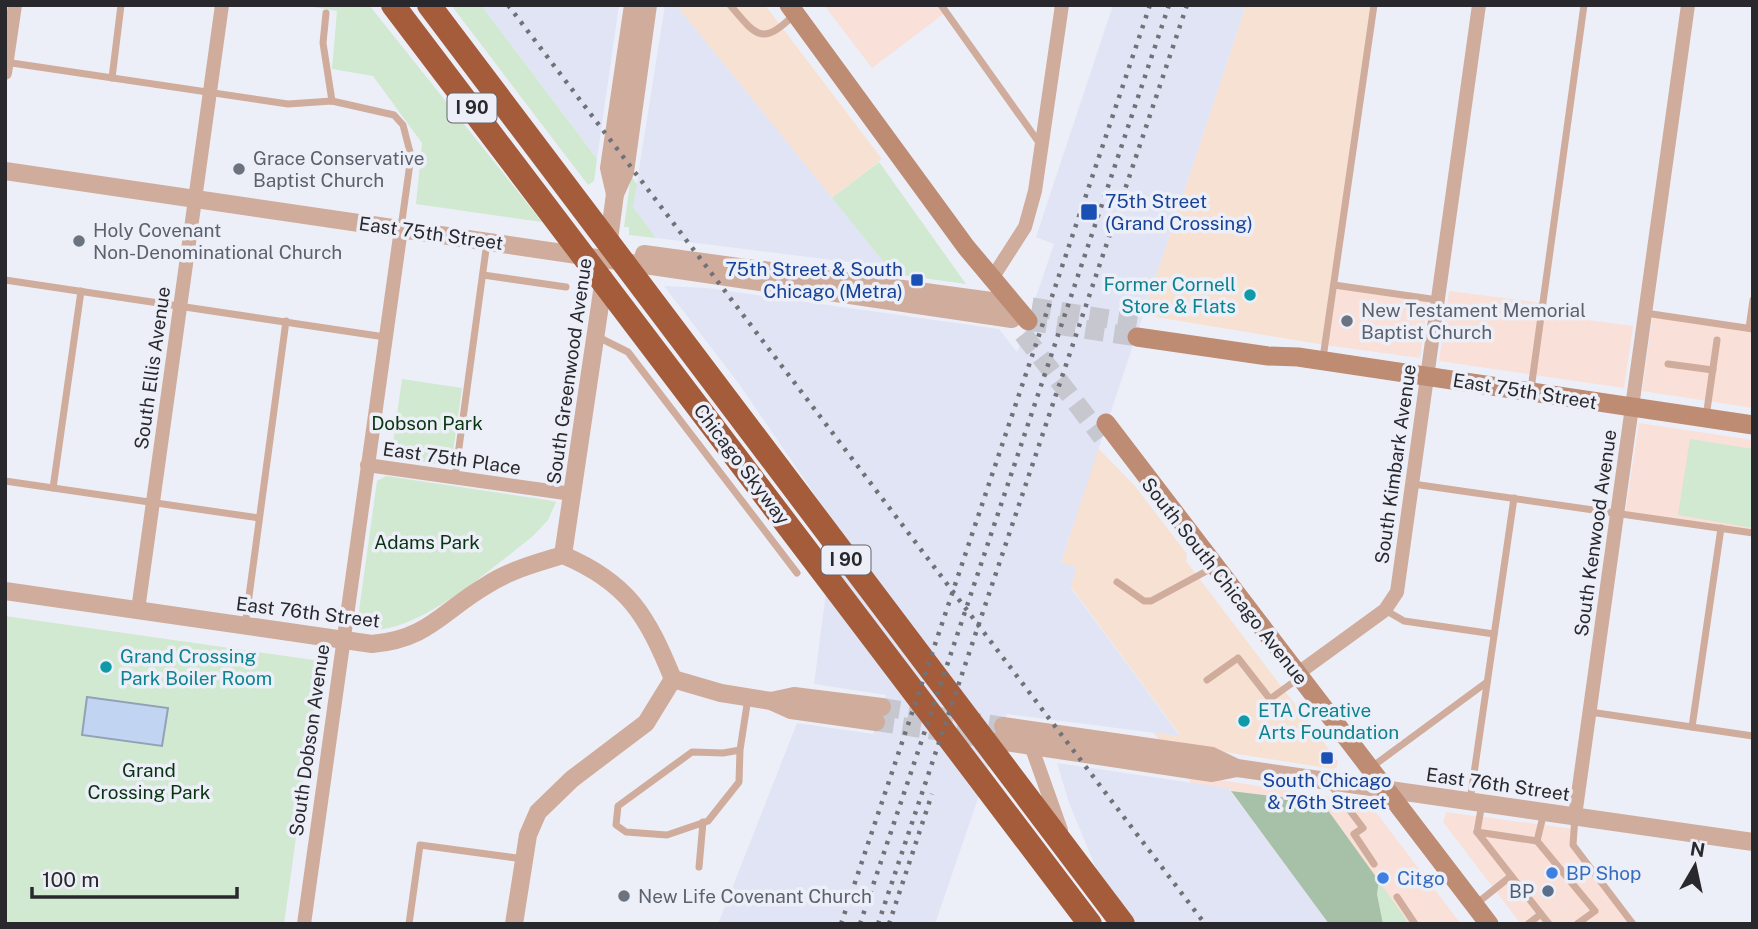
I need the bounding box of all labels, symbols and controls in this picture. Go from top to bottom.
road number: I 90 [448,94,496,122]
place label: Grace Conservative Baptist Church [253,147,424,191]
marker: Grace Conservative Baptist Church [231,161,247,177]
place label: 75th Street (Grand Crossing) [1105,190,1253,234]
marker: 75th Street (Grand Crossing) [1079,202,1099,222]
street label: East 75th Street [357,212,505,254]
place label: Holy Covenant Non-Denominational Church [93,219,342,263]
marker: Holy Covenant Non-Denominational Church [71,233,87,249]
street label: South Greenwood Avenue [542,257,596,485]
place label: 75th Street & South Chicago (Metra) [725,258,903,302]
marker: 75th Street & South Chicago (Metra) [909,272,925,288]
place label: Former Cornell Store & Flats [1103,273,1236,317]
street label: South Ellis Avenue [130,285,174,451]
marker: Former Cornell Store & Flats [1242,287,1258,303]
place label: New Testament Memorial Baptist Church [1361,299,1586,343]
marker: New Testament Memorial Baptist Church [1339,313,1355,329]
street label: South Kimbark Avenue [1370,363,1420,565]
street label: East 75th Street [1451,369,1599,413]
street label: Chicago Skyway [690,399,794,529]
park label: Dobson Park [371,412,483,434]
street label: South Kenwood Avenue [1570,428,1620,638]
street label: East 75th Place [381,437,523,479]
street label: South South Chicago Avenue [1137,473,1313,689]
park label: Adams Park [374,531,480,553]
road number: I 90 [822,546,870,574]
street label: East 76th Street [235,592,381,632]
street label: South Dobson Avenue [285,642,333,838]
place label: Grand Crossing Park Boiler Room [120,645,272,689]
marker: Grand Crossing Park Boiler Room [98,659,114,675]
place label: ETA Creative Arts Foundation [1258,699,1399,743]
marker: ETA Creative Arts Foundation [1236,713,1252,729]
marker: South Chicago & 76th Street [1319,750,1335,766]
park label: Grand Crossing Park [88,759,211,803]
street label: East 76th Street [1425,763,1571,805]
place label: South Chicago & 76th Street [1262,769,1392,813]
north arrow [1660,831,1730,901]
text: N [1689,837,1707,861]
scale bar [32,856,236,900]
place label: BP Shop [1566,862,1641,884]
marker: BP Shop [1544,865,1560,881]
text: 100 m [42,867,99,892]
place label: Citgo [1397,867,1445,889]
marker: Citgo [1375,870,1391,886]
place label: BP [1509,880,1534,902]
marker: BP [1540,883,1556,899]
place label: New Life Covenant Church [638,885,872,907]
marker: New Life Covenant Church [616,888,632,904]

